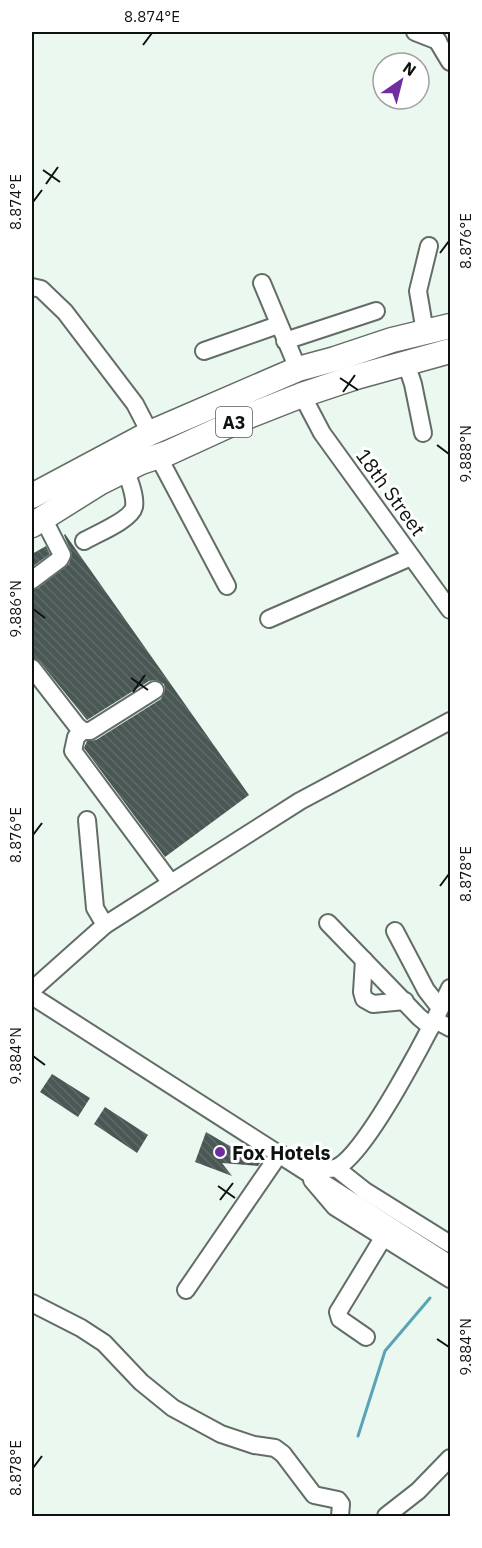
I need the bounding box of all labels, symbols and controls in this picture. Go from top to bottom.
text: 8.874°E [124,7,180,26]
north arrow [371,51,431,111]
text: N [399,57,420,80]
text: 8.874°E [6,174,25,230]
text: 8.876°E [456,213,475,269]
road number: A3 [216,407,252,437]
text: 9.888°N [456,425,475,483]
street label: 18th Street [350,443,432,541]
text: 9.886°N [6,580,25,638]
text: 8.876°E [6,807,25,863]
text: 8.878°E [456,846,475,902]
text: 9.884°N [6,1027,25,1085]
place label: Fox Hotels [232,1139,331,1166]
marker: Fox Hotels [213,1145,227,1159]
text: 9.884°N [456,1318,475,1376]
text: 8.878°E [6,1440,25,1496]

